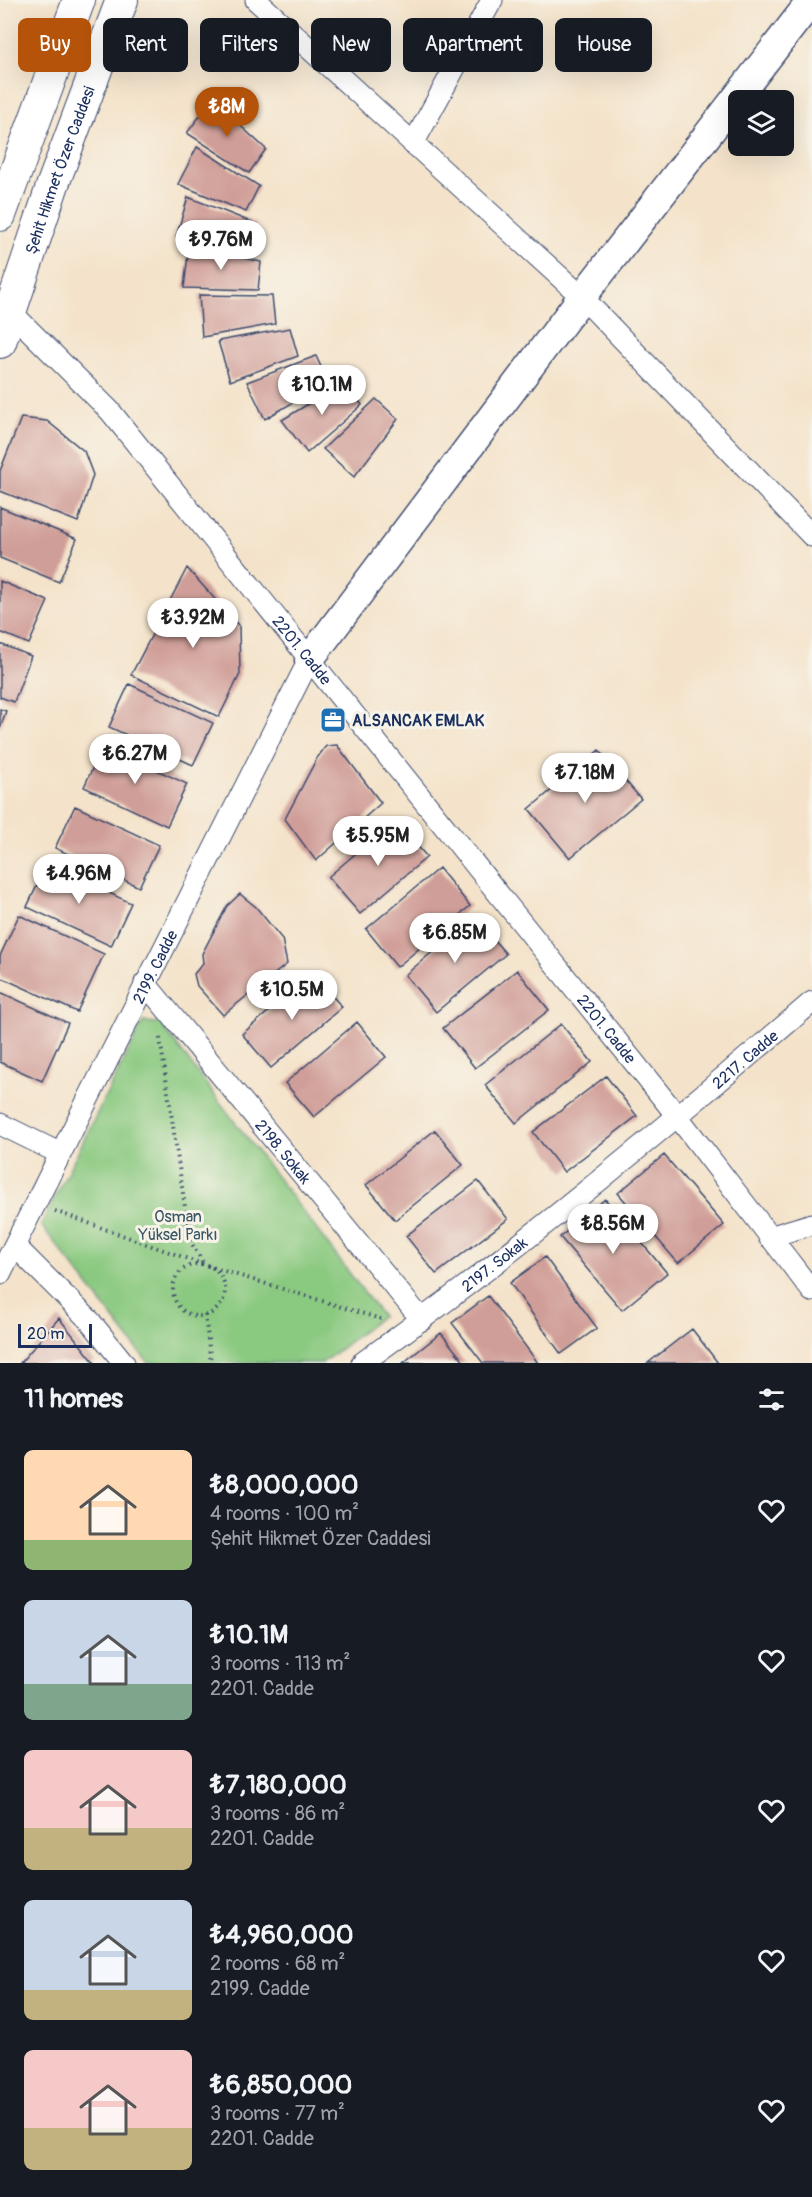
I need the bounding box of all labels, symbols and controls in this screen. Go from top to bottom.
chip: Buy [18,18,91,72]
chip: Rent [103,18,188,72]
chip: Filters [200,18,299,72]
chip: New [311,18,391,72]
chip: Apartment [403,18,543,72]
chip: House [555,18,652,72]
street label: Şehit Hikmet Özer Caddesi [21,84,100,257]
pin: ₺8M [198,87,256,138]
map controls [728,90,794,156]
button: layers [728,90,794,156]
text: ₺8M [209,94,245,119]
pin: ₺9.76M [172,220,270,271]
text: ₺9.76M [189,227,253,252]
pin: ₺10.1M [273,365,371,416]
text: ₺10.1M [292,372,352,397]
pin: ₺3.92M [144,598,242,649]
text: ₺3.92M [161,605,225,630]
street label: 2201. Cadde [268,612,335,689]
office icon: ALSANCAK EMLAK [318,705,348,735]
place label: ALSANCAK EMLAK [352,711,485,731]
pin: ₺6.27M [86,734,184,785]
text: ₺6.27M [103,741,167,766]
pin: ₺7.18M [536,753,634,804]
text: ₺7.18M [555,760,615,785]
pin: ₺5.95M [329,816,427,867]
text: ₺5.95M [347,823,409,848]
pin: ₺4.96M [30,854,128,905]
text: ₺4.96M [47,861,111,886]
pin: ₺6.85M [406,913,504,964]
text: ₺6.85M [423,920,487,945]
street label: 2199. Cadde [129,927,182,1007]
pin: ₺10.5M [243,970,341,1021]
text: ₺10.5M [260,977,324,1002]
street label: 2201. Cadde [572,991,640,1068]
street label: 2217. Cadde [708,1026,783,1094]
street label: 2198. Sokak [250,1116,315,1188]
pin: ₺8.56M [564,1204,662,1255]
park label: Osman Yüksel Parkı [138,1207,217,1245]
text: ₺8.56M [581,1211,645,1236]
street label: 2197. Sokak [458,1233,532,1297]
scale bar [18,1321,92,1348]
text: 20 m [27,1324,65,1344]
text: 11 homes [24,1383,123,1415]
icon: filters [755,1383,788,1416]
text: ₺8,000,000 [210,1469,358,1501]
icon: home [72,1474,144,1546]
icon: heart [755,1494,788,1527]
text: 4 rooms · 100 m² [210,1501,359,1526]
text: Şehit Hikmet Özer Caddesi [210,1526,431,1551]
text: ₺10.1M [210,1619,288,1651]
icon: home [72,1624,144,1696]
icon: heart [755,1644,788,1677]
text: 3 rooms · 113 m² [210,1651,350,1676]
text: 2201. Cadde [210,1676,314,1701]
text: ₺7,180,000 [210,1769,347,1801]
icon: home [72,1774,144,1846]
icon: heart [755,1794,788,1827]
text: 3 rooms · 86 m² [210,1801,345,1826]
text: 2201. Cadde [210,1826,314,1851]
text: ₺4,960,000 [210,1919,353,1951]
icon: home [72,1924,144,1996]
icon: heart [755,1944,788,1977]
text: 2 rooms · 68 m² [210,1951,345,1976]
text: 2199. Cadde [210,1976,310,2001]
text: ₺6,850,000 [210,2069,352,2101]
icon: home [72,2074,144,2146]
icon: heart [755,2094,788,2127]
text: 3 rooms · 77 m² [210,2101,345,2126]
text: 2201. Cadde [210,2126,314,2151]

